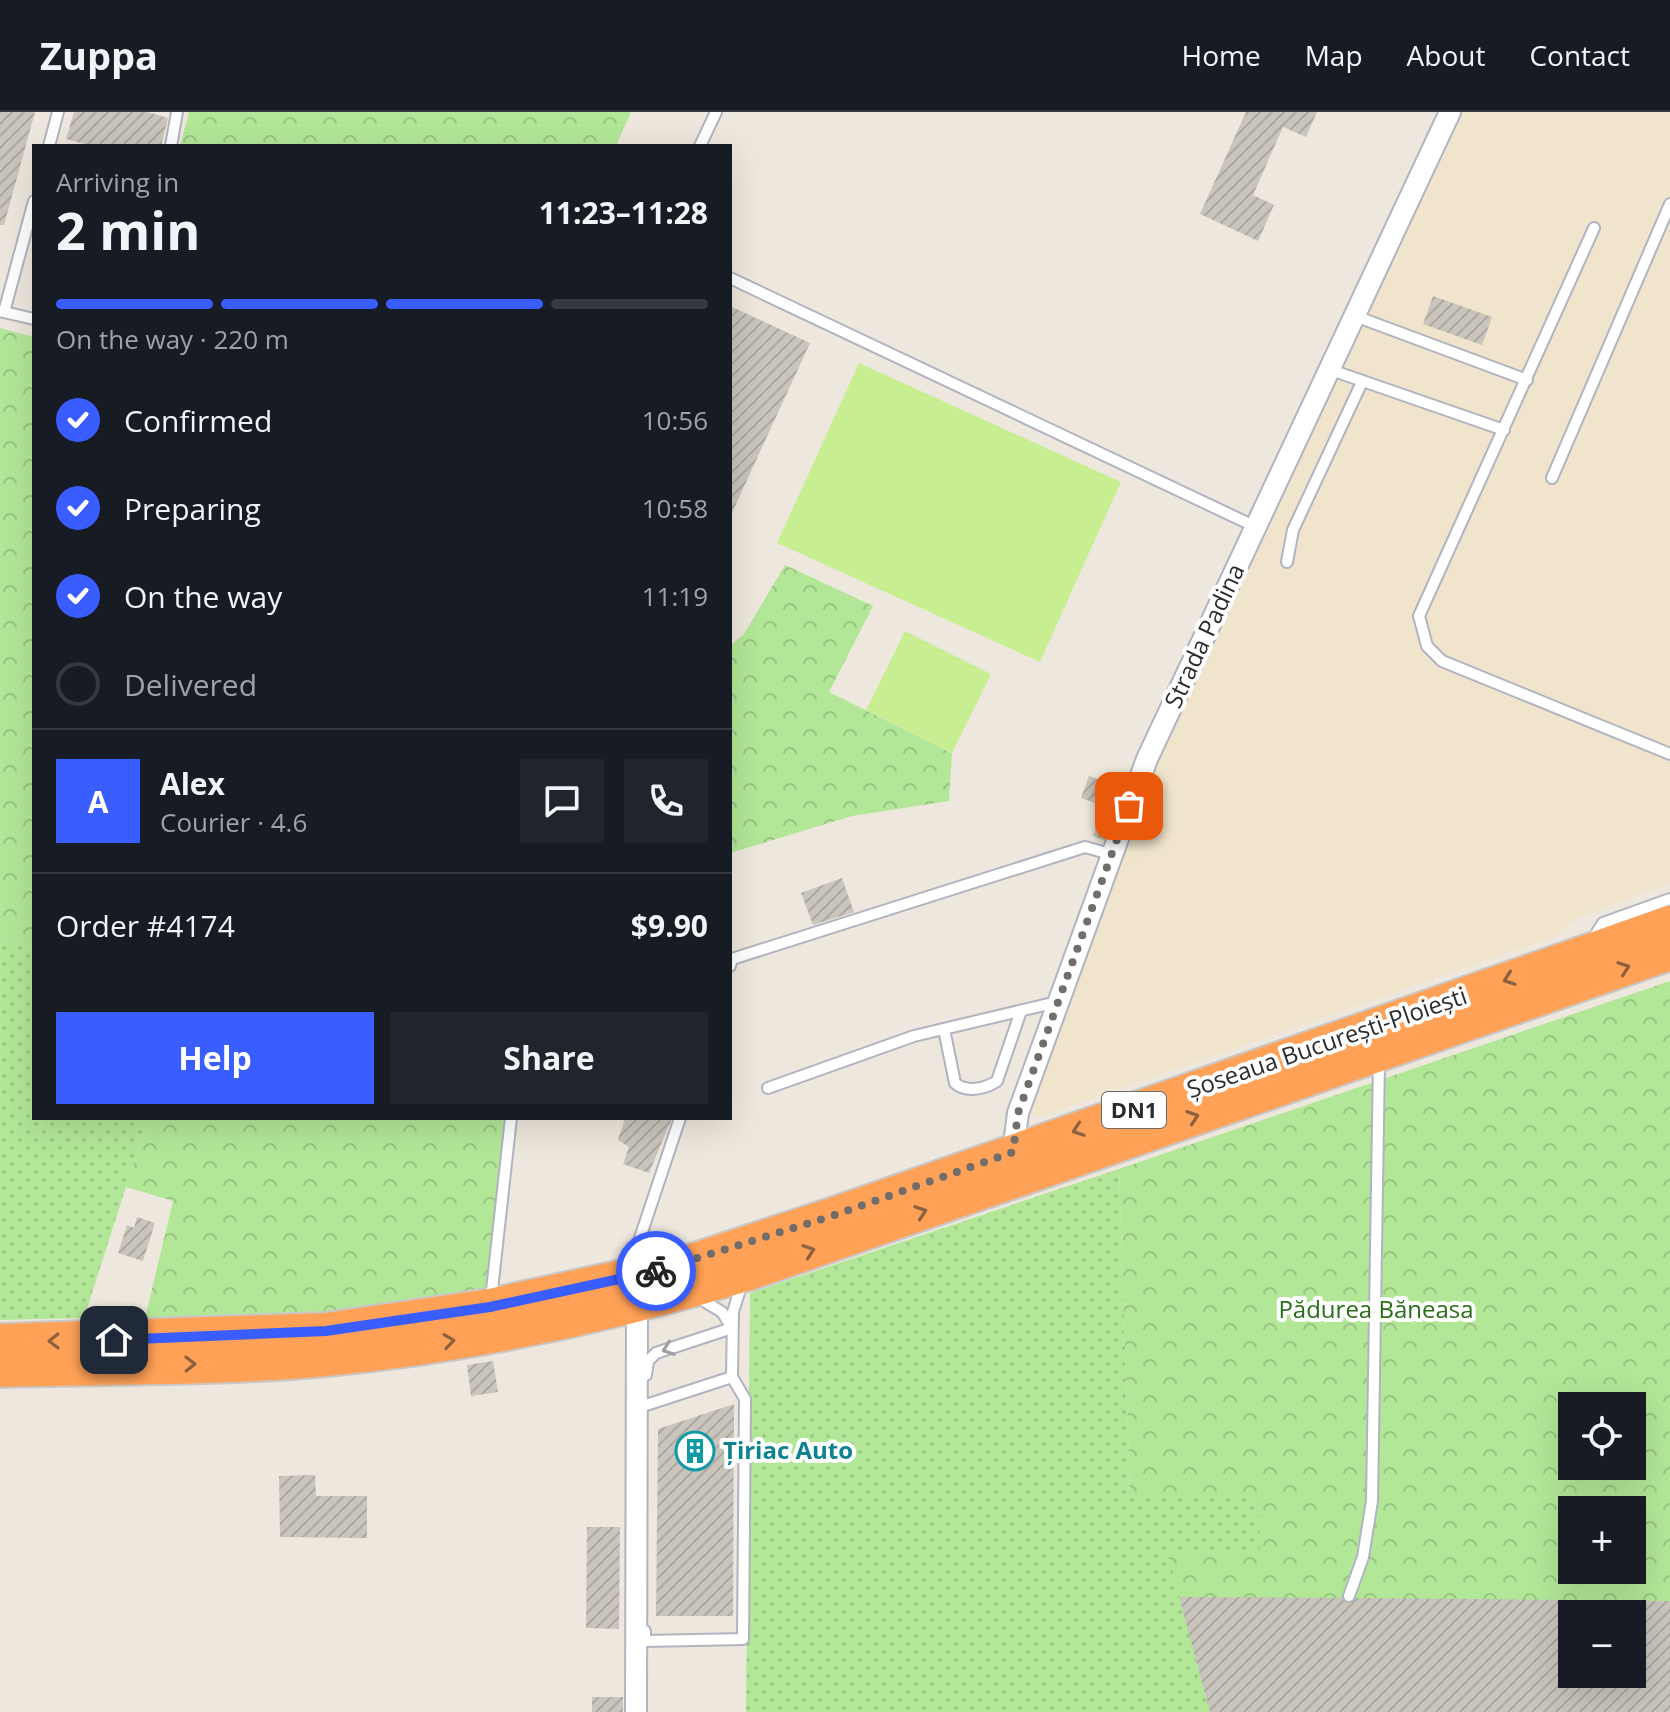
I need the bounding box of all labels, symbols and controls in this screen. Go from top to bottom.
text: Zuppa [40,29,158,81]
text: Home [1182,36,1261,74]
text: Map [1305,36,1363,74]
text: About [1407,36,1485,74]
text: Contact [1529,36,1630,74]
text: Arriving in [56,164,179,200]
text: 11:23–11:28 [539,192,708,233]
text: 2 min [56,194,200,265]
text: On the way · 220 m [56,321,289,357]
icon: check [56,398,100,442]
text: Confirmed [124,400,272,441]
text: 10:56 [642,402,708,438]
icon: check [56,486,100,530]
text: Preparing [124,488,261,529]
text: 10:58 [642,490,708,526]
street label: Strada Padina [1156,558,1251,713]
icon: check [56,574,100,618]
text: On the way [124,576,282,617]
text: 11:19 [642,578,708,614]
text: Delivered [124,664,257,705]
button: chat [520,759,604,843]
button: phone [624,759,708,843]
text: Alex [160,763,225,804]
pin [1095,772,1163,840]
text: A [88,781,108,822]
icon: bag [1107,784,1151,828]
text: Courier · 4.6 [160,804,307,840]
text: Order #4174 [56,905,235,946]
text: $9.90 [631,905,708,946]
one-way arrow [1616,961,1630,977]
one-way arrow [1503,970,1517,986]
street label: Șoseaua București-Ploiești [1182,978,1471,1105]
button: Help [56,1012,374,1104]
button: Share [390,1012,708,1104]
road number: DN1 [1102,1092,1166,1128]
one-way arrow [1185,1110,1199,1127]
one-way arrow [1072,1120,1086,1136]
one-way arrow [914,1206,928,1222]
courier [616,1231,696,1311]
one-way arrow [801,1244,815,1261]
icon: bike [634,1249,678,1293]
park label: Pădurea Băneasa [1278,1292,1474,1325]
pin [80,1306,148,1374]
icon: home [92,1318,136,1362]
one-way arrow [47,1332,60,1350]
one-way arrow [442,1333,455,1350]
one-way arrow [661,1340,675,1356]
one-way arrow [184,1356,197,1373]
map controls [1558,1392,1646,1688]
button: locate [1558,1392,1646,1480]
building icon: Țiriac Auto [674,1430,716,1472]
place label: Țiriac Auto [723,1433,853,1466]
button: + [1558,1496,1646,1584]
button: − [1558,1600,1646,1688]

